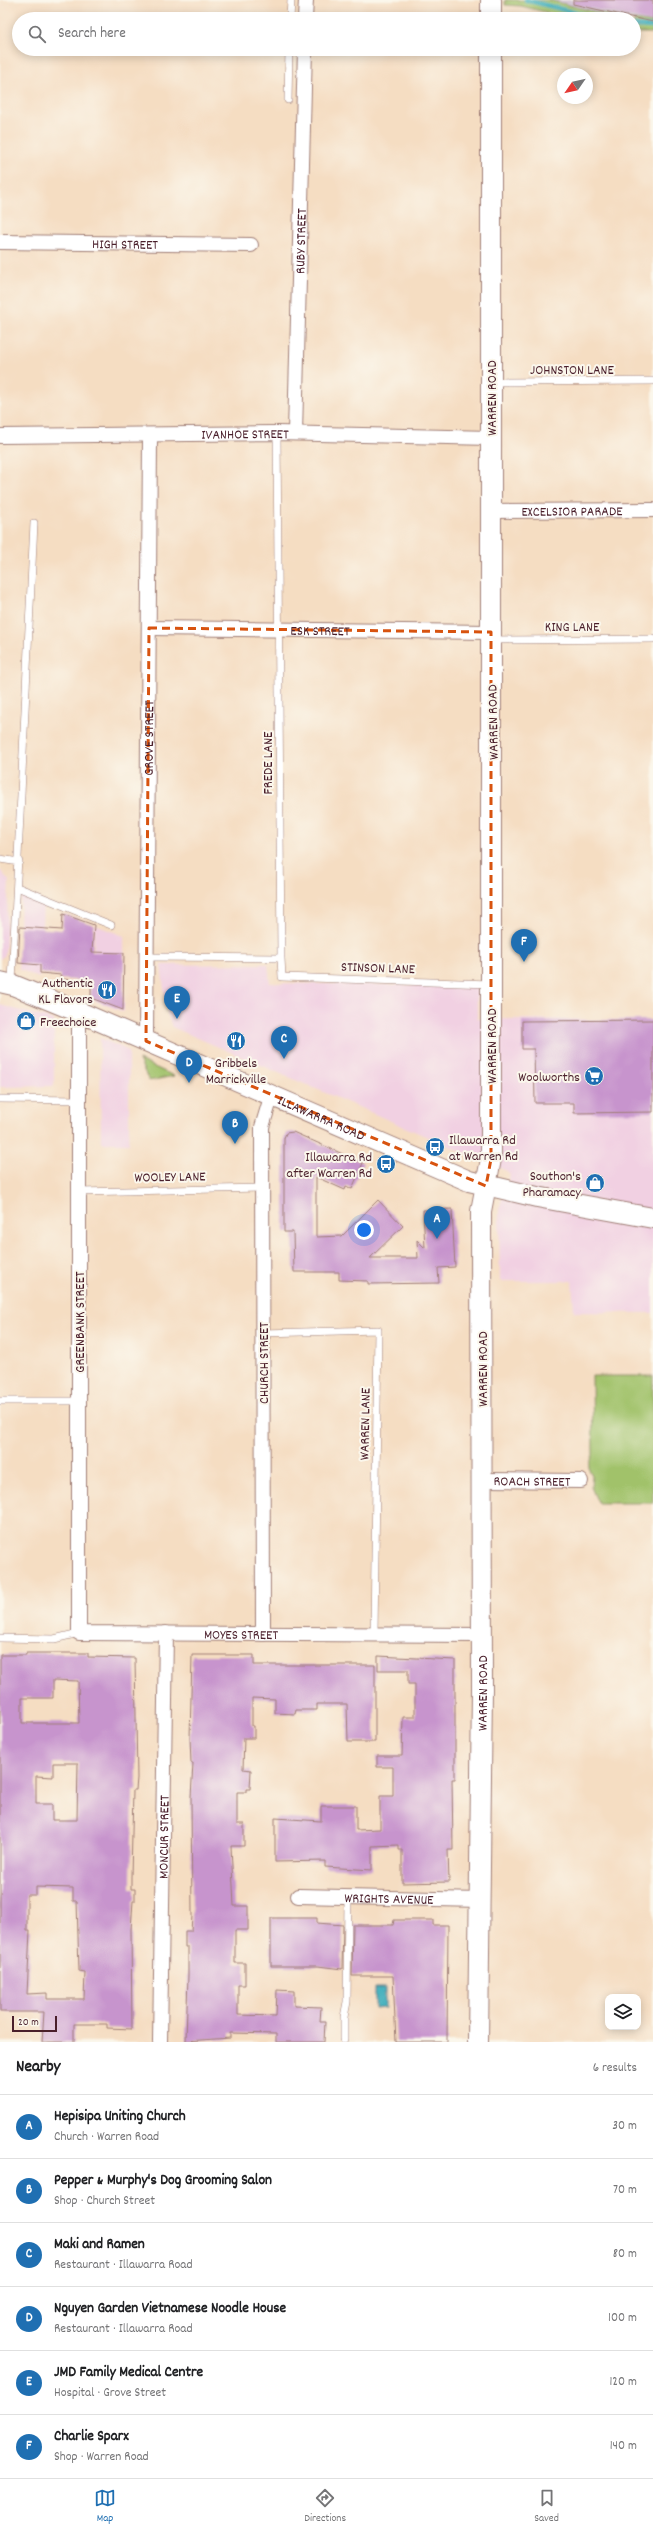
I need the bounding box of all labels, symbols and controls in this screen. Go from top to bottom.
search box [12,12,641,56]
icon: search [26,23,48,45]
text: Search here [58,23,126,45]
north arrow [557,68,593,104]
street label: RUBY STREET [291,208,313,274]
street label: HIGH STREET [92,235,158,256]
street label: WARREN ROAD [483,360,503,436]
street label: JOHNSTON LANE [530,361,615,381]
street label: IVANHOE STREET [201,425,289,446]
street label: EXCELSIOR PARADE [521,502,623,523]
street label: KING LANE [545,618,600,638]
street label: ESK STREET [290,622,350,642]
street label: WARREN ROAD [483,684,505,760]
street label: GROVE STREET [140,700,160,776]
street label: FREDE LANE [259,731,279,794]
pin: F [511,929,537,962]
street label: STINSON LANE [341,958,416,980]
place label: Authentic KL Flavors [38,974,93,1010]
restaurant icon: Authentic KL Flavors [96,979,118,1001]
pin: E [164,986,190,1019]
street label: WARREN ROAD [483,1008,503,1084]
shop icon: Freechoice [15,1010,37,1032]
place label: Freechoice [40,1013,96,1033]
pin: C [271,1026,297,1059]
restaurant icon: Gribbels Marrickville [225,1030,247,1052]
pin: D [176,1050,202,1083]
place label: Gribbels Marrickville [206,1054,266,1090]
supermarket icon: Woolworths [583,1065,605,1087]
place label: Woolworths [518,1068,580,1088]
street label: ILLAWARRA ROAD [274,1091,368,1147]
pin: B [222,1111,248,1144]
place label: Illawarra Rd at Warren Rd [449,1131,518,1167]
bus stop icon: Illawarra Rd at Warren Rd [424,1136,446,1158]
place label: Illawarra Rd after Warren Rd [287,1148,372,1184]
bus stop icon: Illawarra Rd after Warren Rd [375,1153,397,1175]
street label: WOOLEY LANE [134,1167,206,1189]
place label: Southon's Pharamacy [522,1167,581,1203]
shop icon: Southon's Pharamacy [584,1172,606,1194]
pin: A [424,1206,450,1239]
your location [354,1220,374,1240]
street label: GREENBANK STREET [71,1271,91,1373]
street label: CHURCH STREET [255,1322,275,1404]
street label: WARREN ROAD [474,1331,494,1407]
street label: WARREN LANE [355,1387,377,1460]
street label: ROACH STREET [493,1472,571,1493]
street label: MOYES STREET [204,1626,278,1646]
street label: WARREN ROAD [474,1655,494,1731]
street label: MONCUR STREET [154,1795,176,1879]
street label: WRIGHTS AVENUE [344,1889,434,1911]
map controls [605,1994,641,2030]
button: layers [605,1994,641,2030]
scale bar [12,2014,57,2033]
text: 20 m [18,2015,39,2031]
text: Nearby [16,2056,60,2080]
text: 6 results [593,2059,637,2078]
text: Hepisipa Uniting Church [54,2106,186,2128]
text: A [25,2117,33,2136]
text: 30 m [612,2117,637,2136]
text: Church · Warren Road [54,2128,159,2147]
text: Pepper & Murphy's Dog Grooming Salon [54,2170,272,2192]
text: B [26,2181,32,2200]
text: 70 m [613,2181,637,2200]
text: Shop · Church Street [54,2192,155,2211]
text: Maki and Ramen [54,2234,145,2256]
text: C [26,2245,32,2264]
text: 80 m [613,2245,637,2264]
text: Restaurant · Illawarra Road [54,2256,193,2275]
text: Nguyen Garden Vietnamese Noodle House [54,2298,286,2320]
text: D [26,2309,32,2328]
text: 100 m [608,2309,637,2328]
text: Restaurant · Illawarra Road [54,2320,193,2339]
text: JMD Family Medical Centre [54,2362,203,2384]
text: E [26,2373,32,2392]
text: 120 m [609,2373,637,2392]
text: Hospital · Grove Street [54,2384,166,2403]
text: Charlie Sparx [54,2426,129,2448]
text: F [26,2437,32,2456]
text: 140 m [610,2437,637,2456]
text: Shop · Warren Road [54,2448,149,2467]
tab: Map [94,2487,116,2527]
tab: Directions [304,2487,346,2527]
tab: Saved [534,2487,559,2527]

